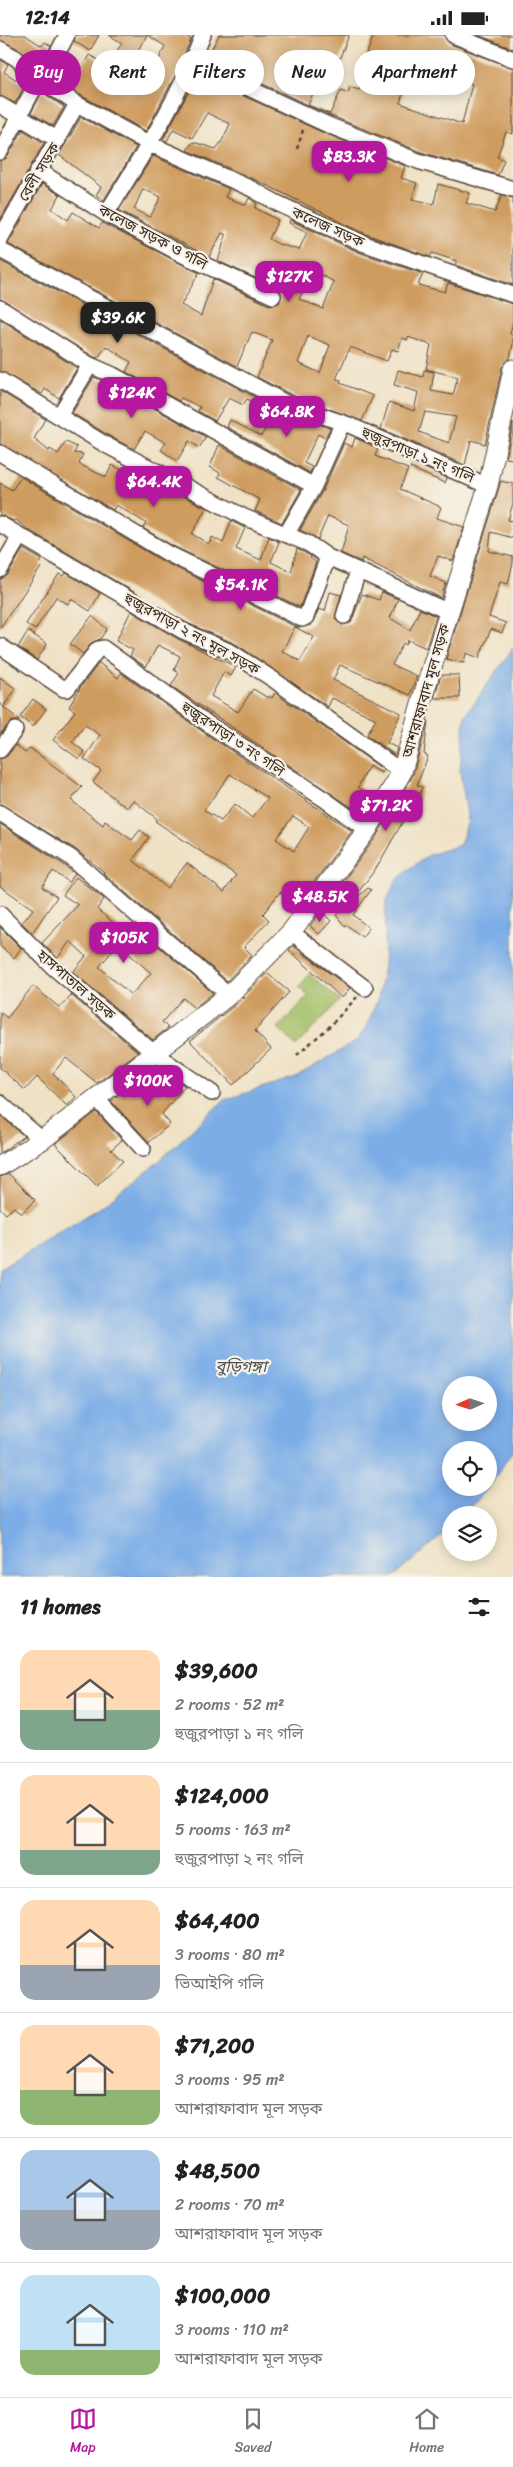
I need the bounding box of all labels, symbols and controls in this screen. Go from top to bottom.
text: 12:14 [25,1,70,34]
chip: Buy [15,50,81,95]
chip: Rent [91,50,165,95]
chip: Filters [175,50,264,95]
chip: New [274,50,344,95]
chip: Apartment [354,50,475,95]
street label: বেলী সড়ক [11,137,67,207]
pin: $83.3K [308,141,390,183]
text: $83.3K [323,142,375,171]
street label: কলেজ সড়ক ও গলি [93,197,213,277]
street label: কলেজ সড়ক [286,199,369,255]
pin: $127K [254,261,324,303]
text: $127K [266,262,312,291]
pin: $39.6K [77,301,159,344]
text: $39.6K [91,303,145,332]
pin: $124K [97,377,167,419]
text: $124K [109,378,155,407]
pin: $64.8K [246,395,328,438]
text: $64.8K [260,397,314,426]
street label: হুজুরপাড়া ১ নং গলি [357,419,479,491]
pin: $64.4K [113,465,195,508]
text: $64.4K [127,467,181,496]
pin: $54.1K [200,569,282,611]
text: $54.1K [215,570,267,599]
street label: হুজুরপাড়া ২ নং মূল সড়ক [118,585,266,683]
street label: আশরাফাবাদ মূল সড়ক [394,620,458,762]
street label: হুজুরপাড়া ৩ নং গলি [175,694,291,784]
pin: $71.2K [345,789,427,832]
text: $71.2K [361,791,411,820]
pin: $48.5K [279,881,361,923]
text: $48.5K [293,882,347,911]
pin: $105K [89,921,159,964]
text: $105K [100,923,148,952]
street label: হাসপাতাল সড়ক [30,942,122,1027]
pin: $100K [113,1065,183,1107]
text: $100K [124,1066,172,1095]
water label: বুড়িগঙ্গা [216,1352,269,1381]
north arrow [442,1376,498,1431]
map controls [442,1376,497,1561]
button: locate [442,1441,497,1496]
button: layers [442,1506,497,1561]
text: 11 homes [20,1588,101,1626]
icon: filters [465,1593,493,1621]
text: $39,600 [175,1652,258,1690]
icon: home [60,1670,120,1730]
text: 2 rooms · 52 m² [175,1690,284,1719]
text: হুজুরপাড়া ১ নং গলি [175,1719,304,1748]
text: $124,000 [175,1777,269,1815]
icon: home [60,1795,120,1855]
text: 5 rooms · 163 m² [175,1815,291,1844]
text: হুজুরপাড়া ২ নং গলি [175,1844,304,1873]
text: $64,400 [175,1902,260,1940]
icon: home [60,1920,120,1980]
text: 3 rooms · 80 m² [175,1940,285,1969]
text: ভিআইপি গলি [175,1969,264,1998]
text: $71,200 [175,2027,254,2065]
icon: home [60,2045,120,2105]
text: 3 rooms · 95 m² [175,2065,285,2094]
text: আশরাফাবাদ মূল সড়ক [175,2094,323,2123]
text: $48,500 [175,2152,260,2190]
icon: home [60,2170,120,2230]
text: 2 rooms · 70 m² [175,2190,285,2219]
text: আশরাফাবাদ মূল সড়ক [175,2219,323,2248]
text: $100,000 [175,2277,270,2315]
icon: home [60,2295,120,2355]
text: 3 rooms · 110 m² [175,2315,289,2344]
text: আশরাফাবাদ মূল সড়ক [175,2344,323,2373]
tab: Map [69,2405,97,2460]
tab: Saved [235,2405,271,2460]
tab: Home [409,2405,444,2460]

